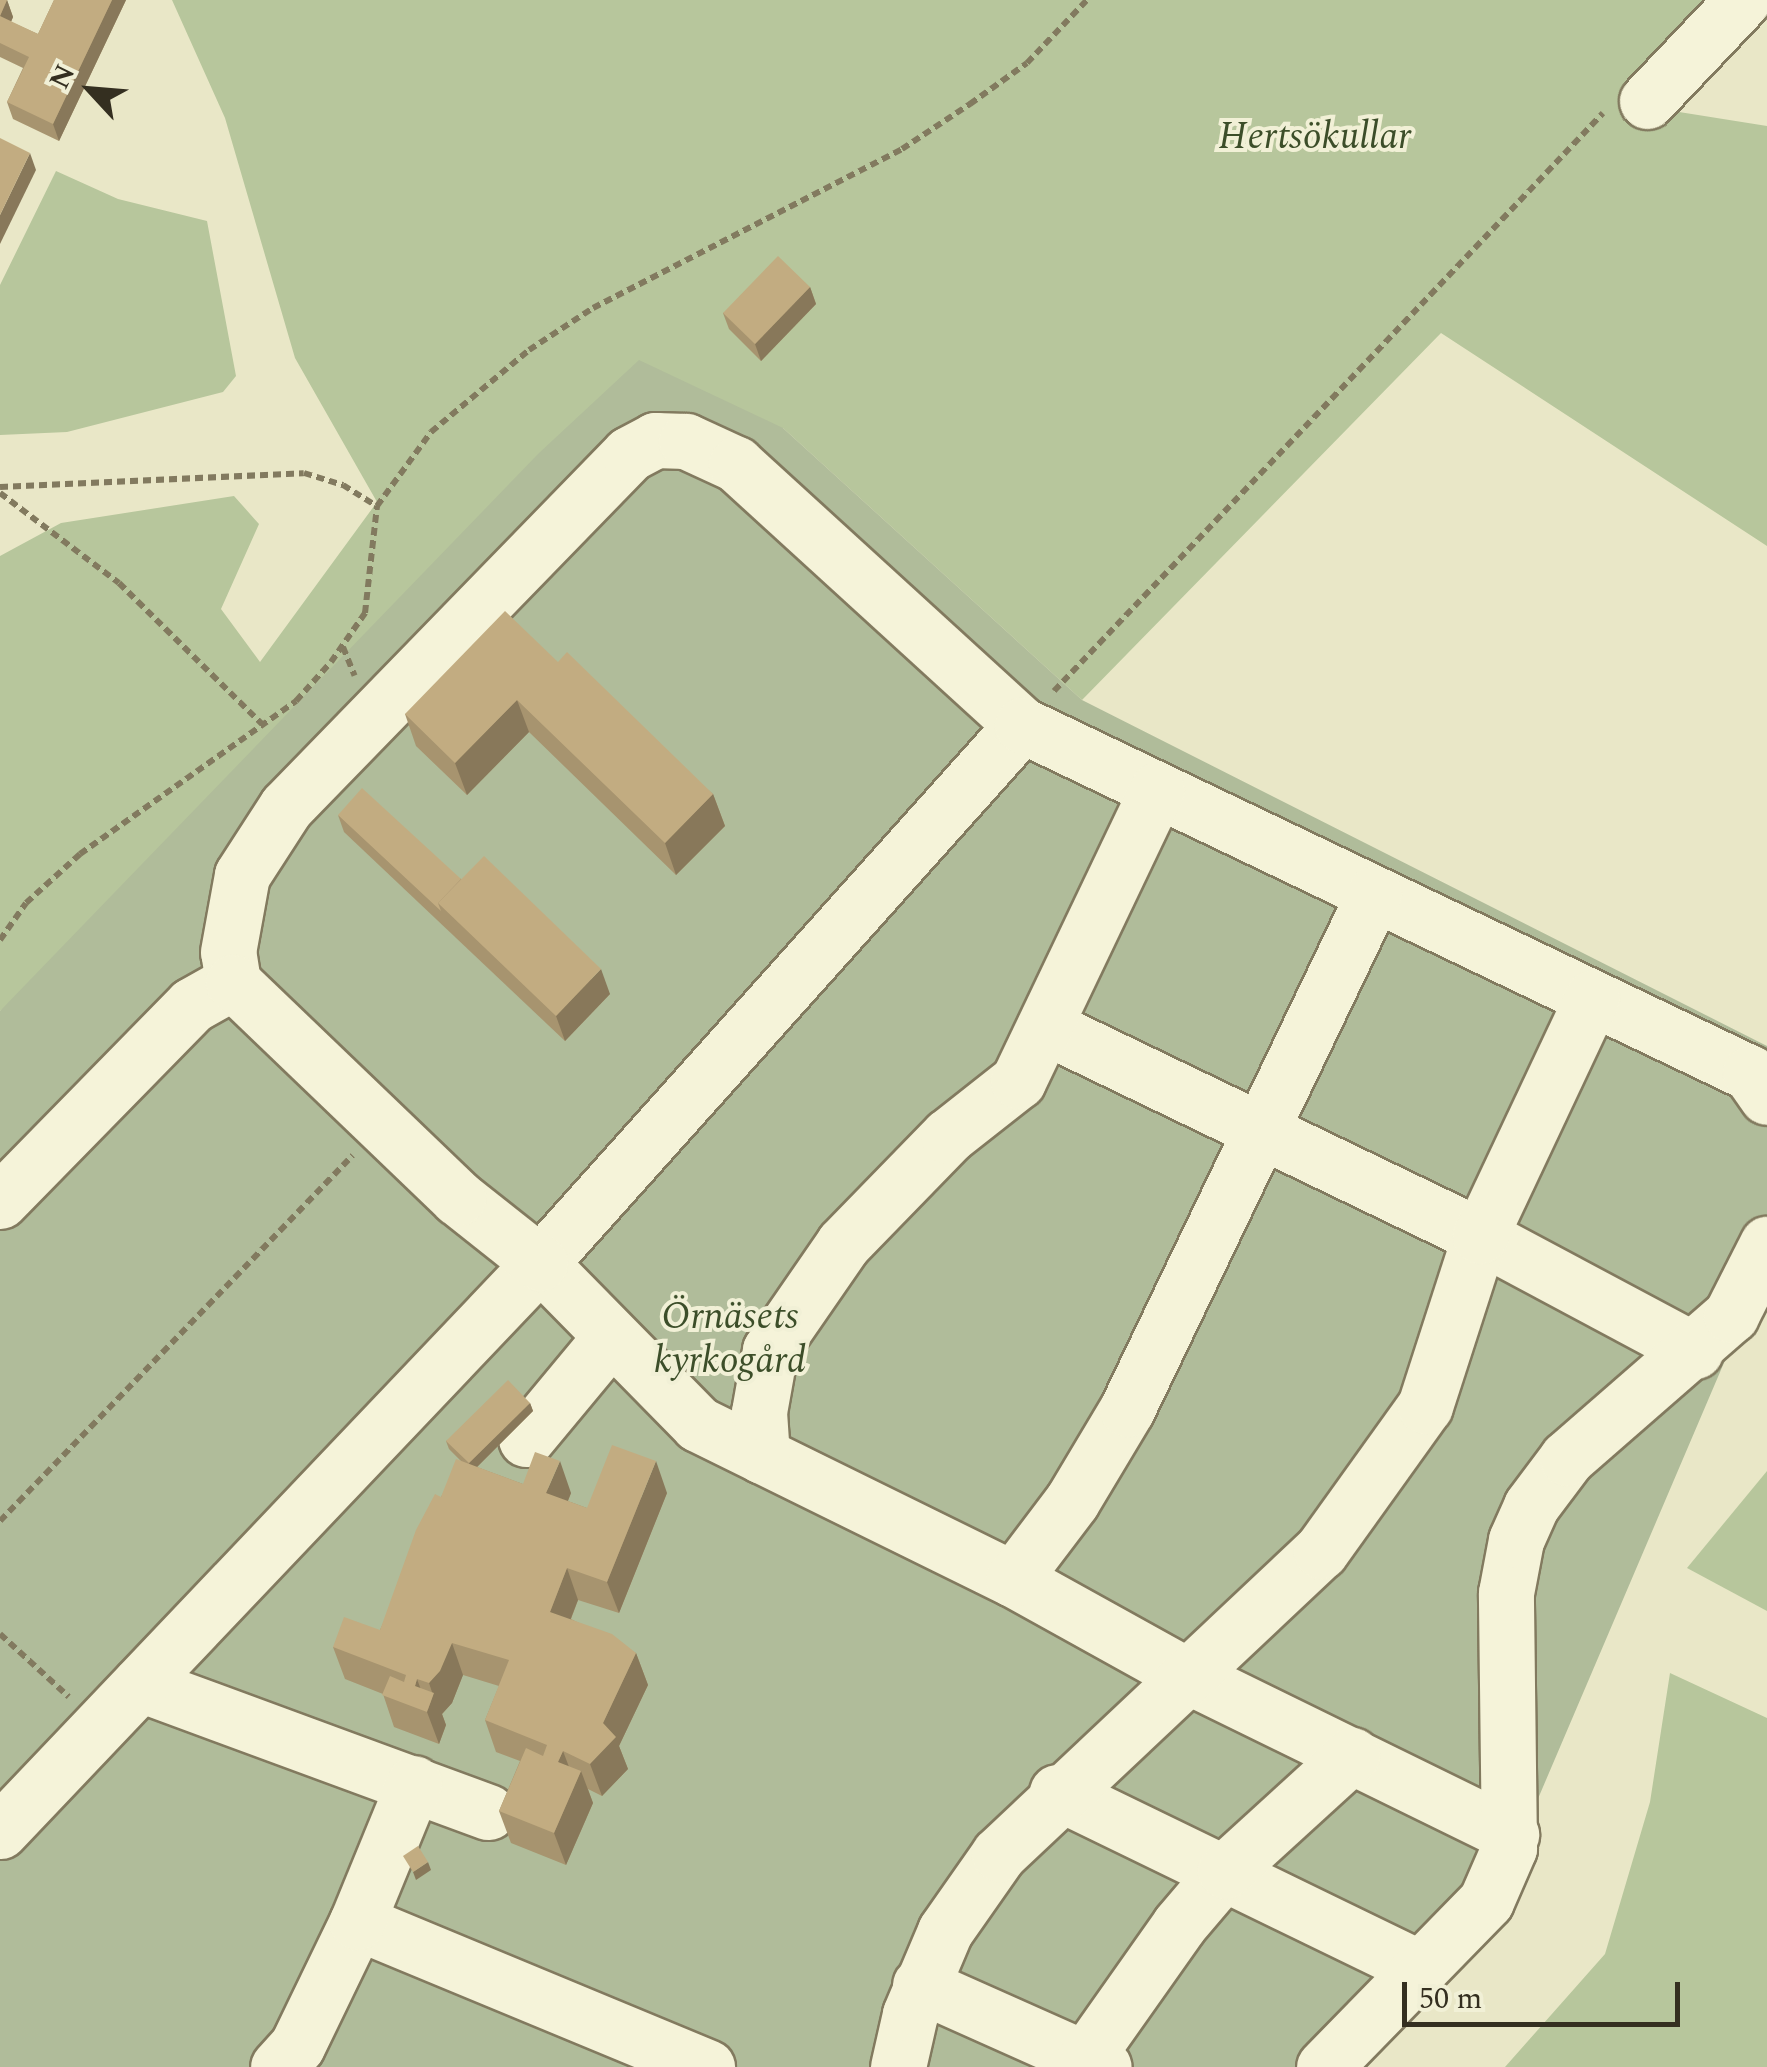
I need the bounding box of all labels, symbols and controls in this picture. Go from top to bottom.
north arrow [40,40,140,140]
text: N [38,57,87,96]
park label: Hertsökullar [1219,115,1411,161]
park label: Örnäsets kyrkogård [654,1295,806,1385]
scale bar [1407,1962,1684,2024]
text: 50 m [1419,1976,1482,2022]

